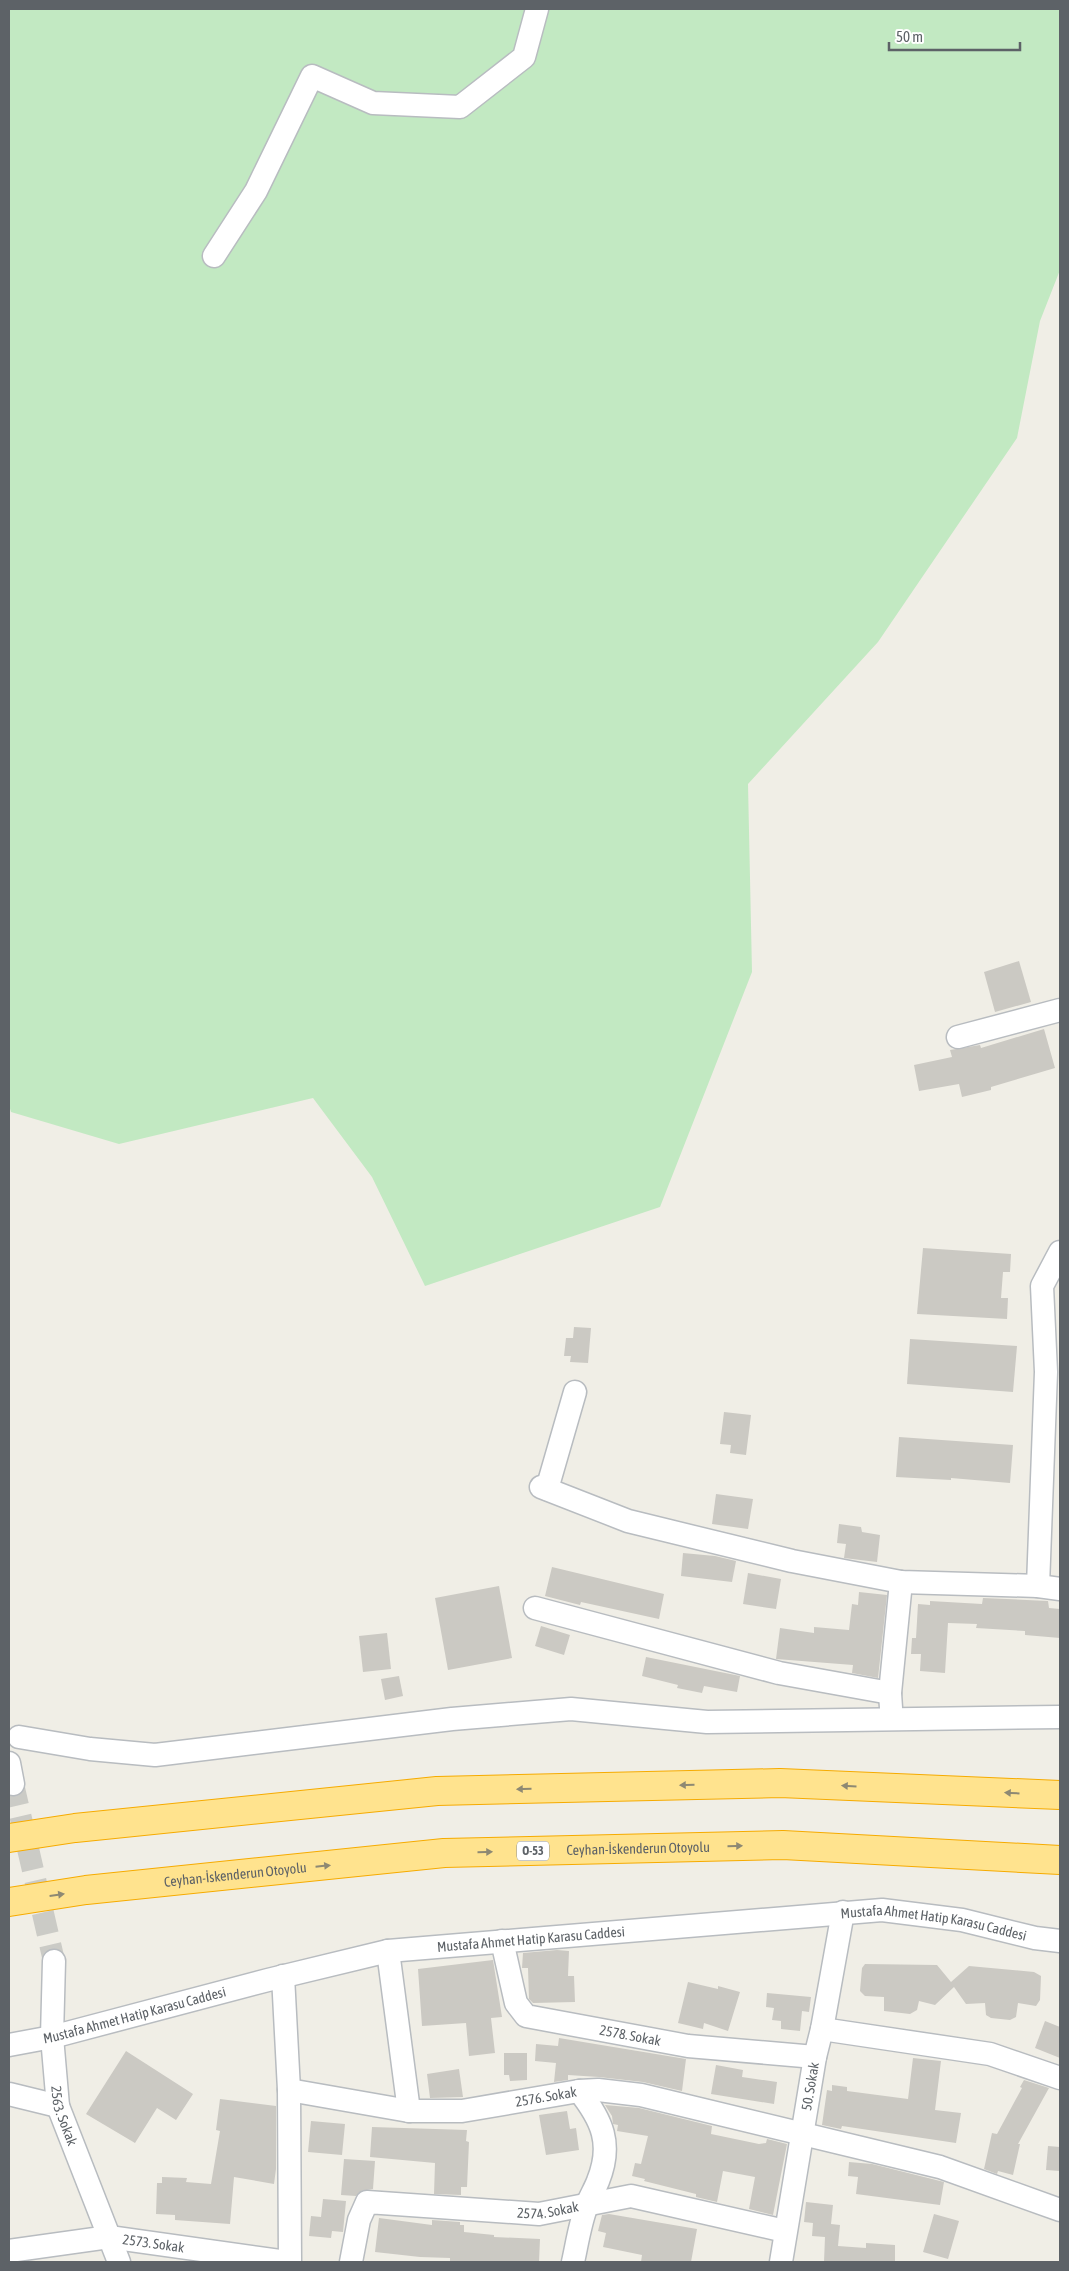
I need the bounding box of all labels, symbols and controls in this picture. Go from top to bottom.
scale bar [889,20,1020,52]
text: 50 m [896,28,923,45]
one-way arrow [679,1781,695,1789]
one-way arrow [841,1781,857,1789]
one-way arrow [516,1785,532,1793]
one-way arrow [1003,1789,1019,1797]
street label: Ceyhan-İskenderun Otoyolu [566,1839,710,1858]
road number: O-53 [517,1842,549,1860]
one-way arrow [727,1842,743,1850]
one-way arrow [477,1848,493,1856]
street label: Ceyhan-İskenderun Otoyolu [163,1859,307,1890]
one-way arrow [315,1862,331,1870]
one-way arrow [49,1890,65,1898]
street label: Mustafa Ahmet Hatip Karasu Caddesi [840,1902,1028,1944]
street label: Mustafa Ahmet Hatip Karasu Caddesi [436,1923,625,1955]
street label: Mustafa Ahmet Hatip Karasu Caddesi [42,1983,228,2046]
street label: 2578. Sokak [598,2022,662,2049]
street label: 50. Sokak [798,2061,822,2112]
street label: 2576. Sokak [514,2084,578,2110]
street label: 2563. Sokak [48,2085,81,2148]
street label: 2574. Sokak [517,2198,580,2222]
street label: 2573. Sokak [122,2231,185,2256]

